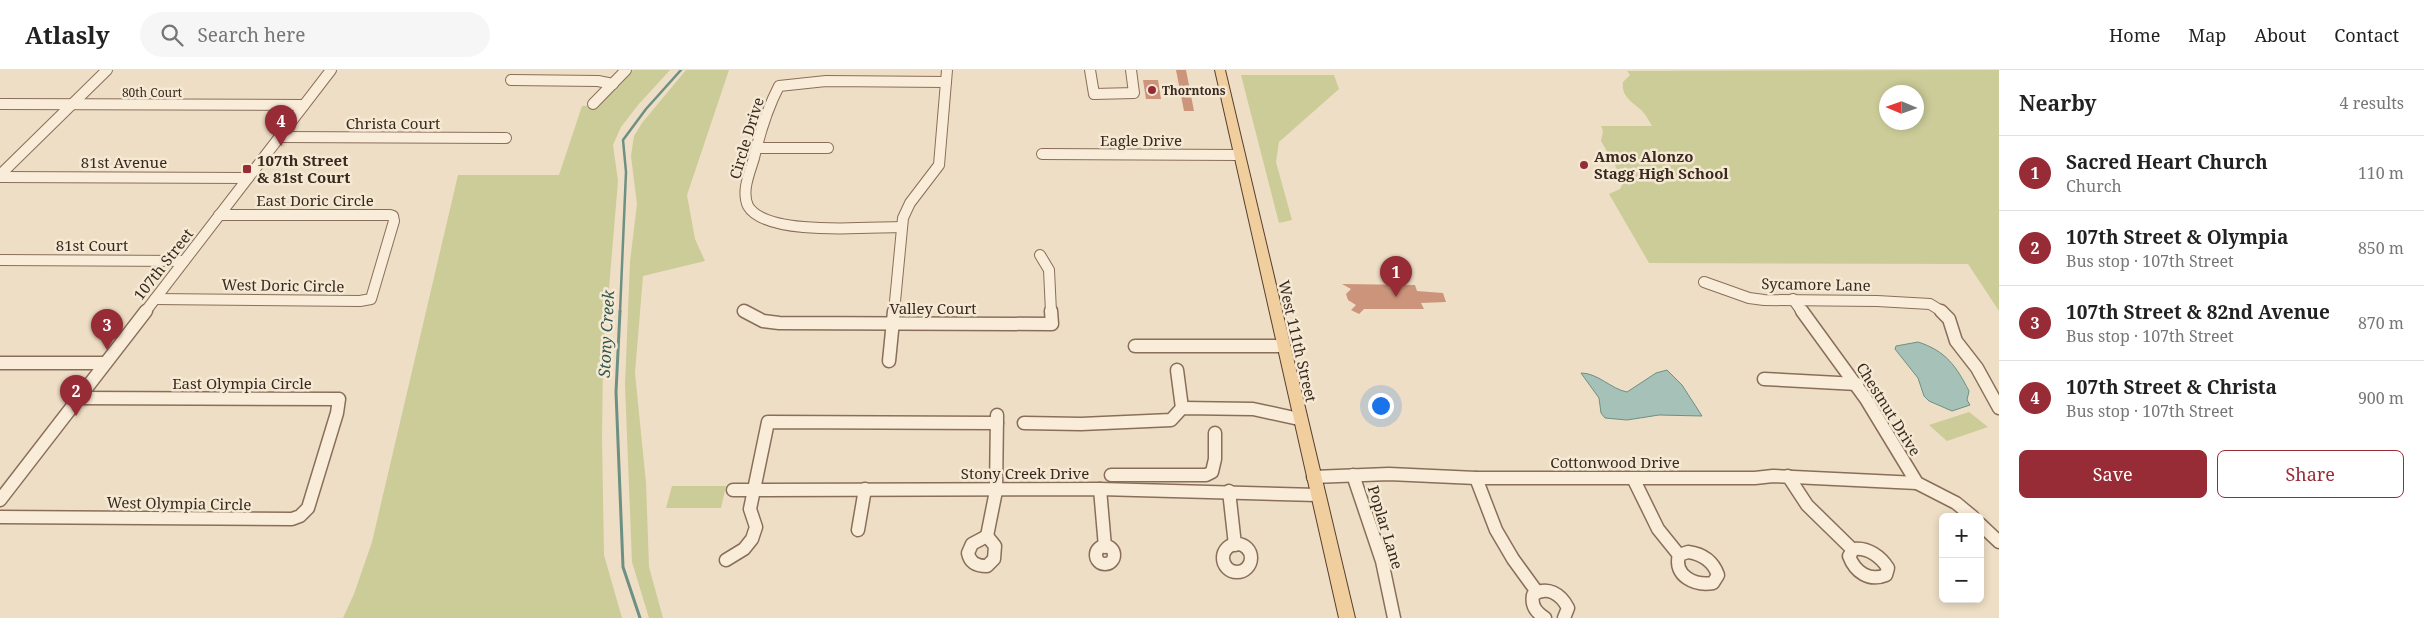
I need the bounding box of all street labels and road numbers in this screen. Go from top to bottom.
street label: 80th Court [122,84,182,101]
street label: Circle Drive [724,95,768,181]
street label: Christa Court [346,113,440,133]
street label: Eagle Drive [1100,130,1182,150]
street label: 81st Avenue [81,152,167,172]
street label: East Doric Circle [256,190,374,210]
street label: 107th Street [129,224,197,304]
street label: 81st Court [56,235,128,255]
street label: Sycamore Lane [1761,273,1871,295]
street label: West Doric Circle [222,274,344,296]
street label: West 111th Street [1274,278,1322,404]
street label: Valley Court [889,298,977,318]
street label: Chestnut Drive [1852,358,1926,460]
street label: East Olympia Circle [172,373,312,393]
street label: Cottonwood Drive [1550,452,1680,472]
street label: Stony Creek Drive [961,463,1089,483]
street label: Poplar Lane [1364,483,1408,571]
street label: West Olympia Circle [106,492,252,514]

